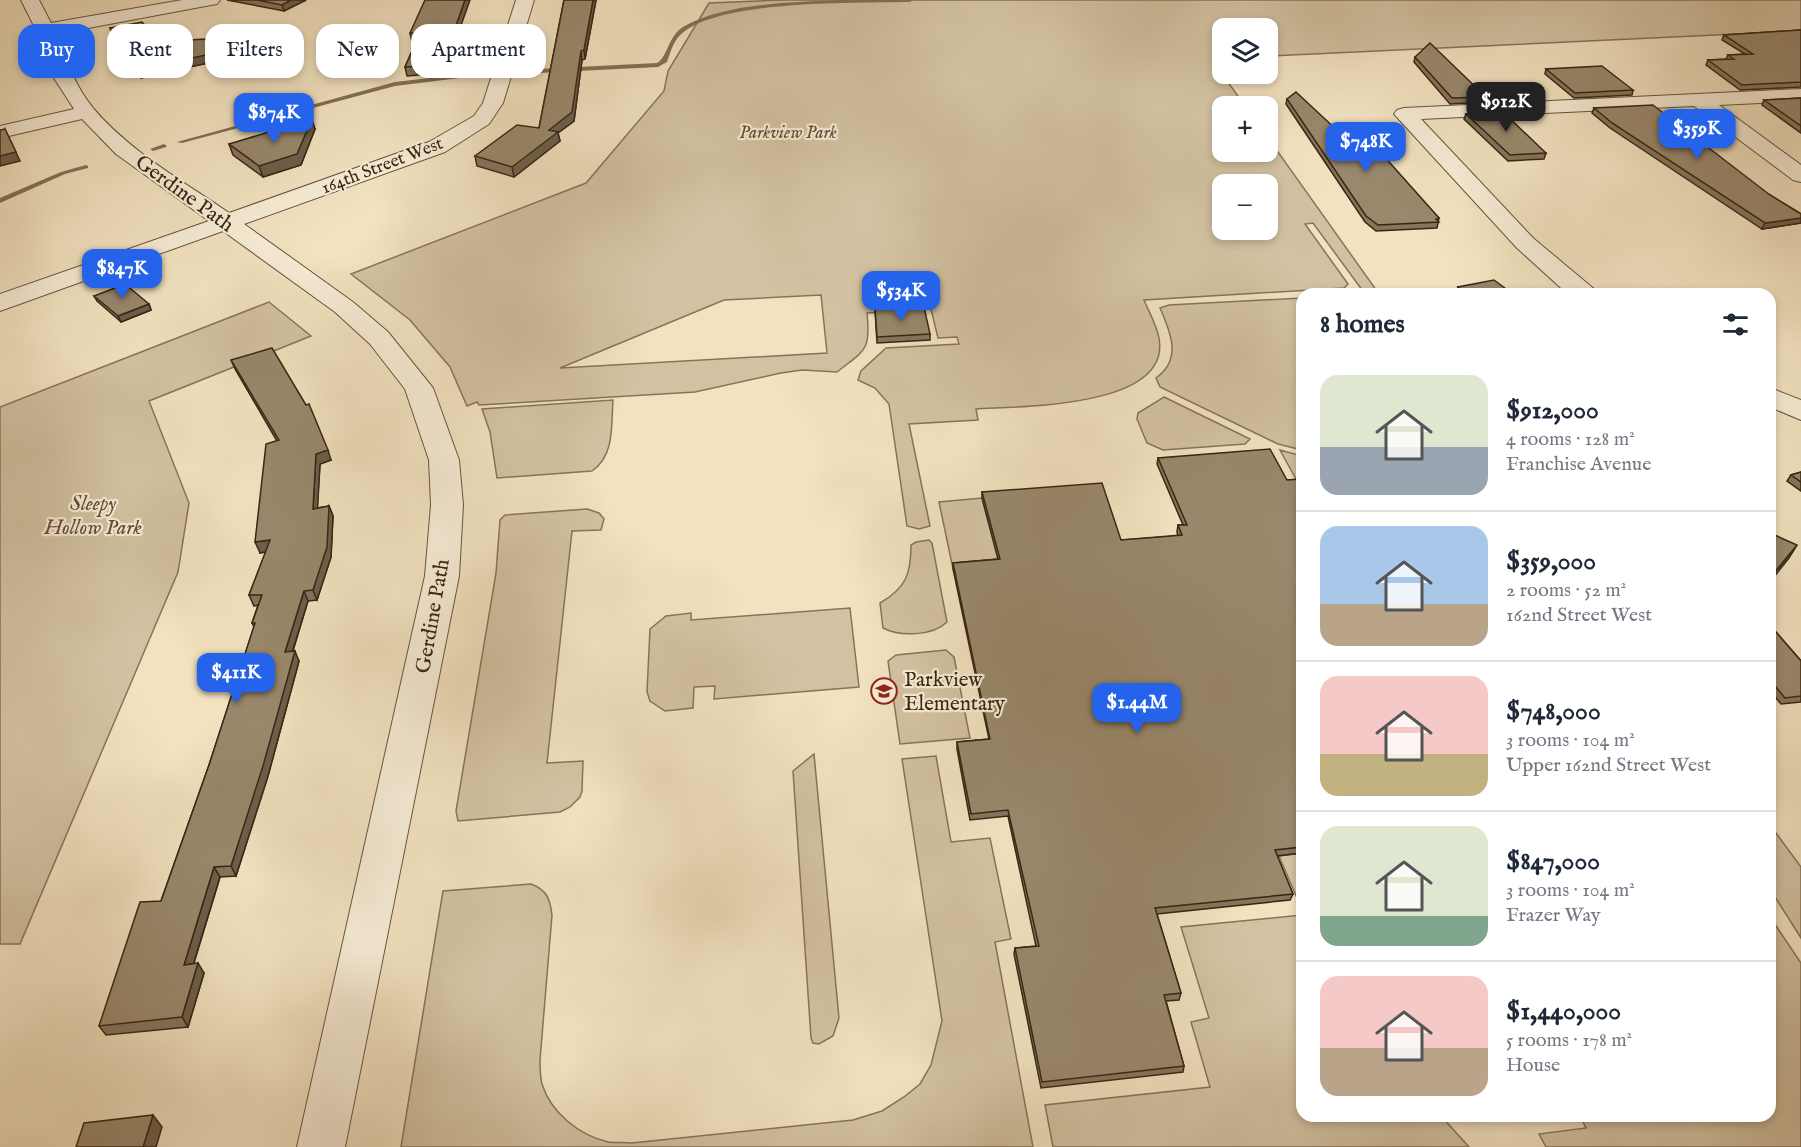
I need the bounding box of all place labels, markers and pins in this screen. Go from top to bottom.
pin: $912K [1464,82,1548,133]
pin: $874K [232,93,316,144]
pin: $359K [1655,109,1739,160]
pin: $748K [1324,122,1408,173]
pin: $847K [80,249,164,300]
pin: $534K [859,271,943,322]
pin: $411K [194,653,278,704]
place label: Parkview Elementary [904,667,1006,718]
school or university icon: Parkview Elementary [869,676,899,706]
pin: $1.44M [1088,683,1186,734]

